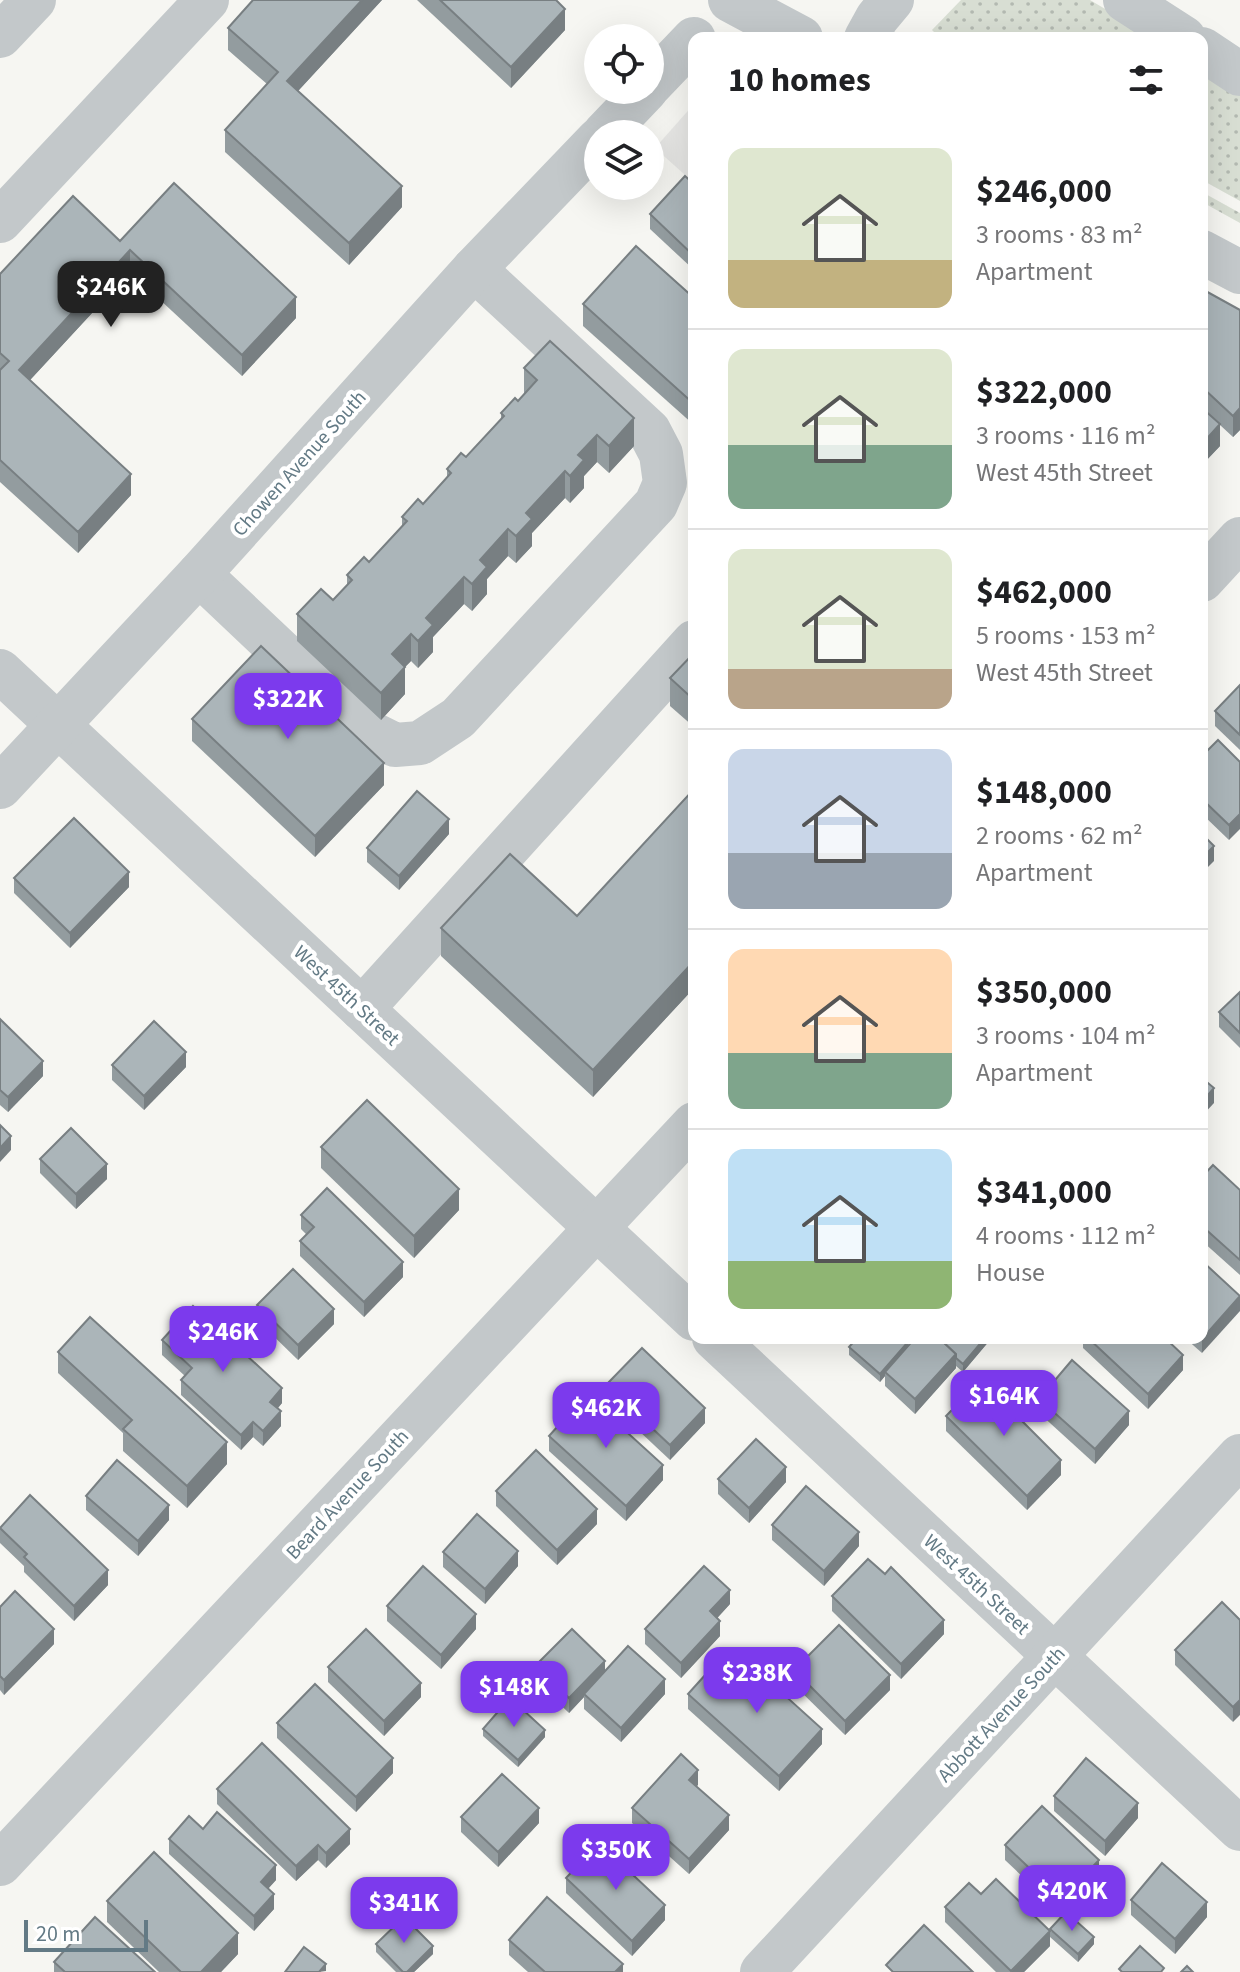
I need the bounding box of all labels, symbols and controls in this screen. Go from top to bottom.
map controls [584,24,664,200]
button: locate [584,24,664,104]
text: 10 homes [728,56,871,105]
icon: filters [1124,58,1168,102]
button: layers [584,120,664,200]
text: $246,000 [976,167,1112,216]
icon: home [792,180,888,276]
text: 3 rooms · 83 m² [976,216,1143,253]
text: Apartment [976,253,1093,290]
pin: $246K [55,261,167,329]
text: $246K [76,268,146,305]
text: $322,000 [976,368,1112,417]
icon: home [792,381,888,477]
street label: Chowen Avenue South [226,384,373,543]
text: 3 rooms · 116 m² [976,417,1155,454]
text: West 45th Street [976,454,1153,491]
text: $462,000 [976,568,1112,617]
icon: home [792,581,888,677]
text: 5 rooms · 153 m² [976,617,1155,654]
text: West 45th Street [976,654,1153,691]
pin: $322K [232,673,344,741]
text: $322K [253,680,323,717]
text: $148,000 [976,768,1112,817]
icon: home [792,781,888,877]
text: 2 rooms · 62 m² [976,817,1143,854]
text: Apartment [976,854,1093,891]
street label: West 45th Street [287,939,406,1053]
text: $350,000 [976,968,1112,1017]
icon: home [792,981,888,1077]
text: 3 rooms · 104 m² [976,1017,1155,1054]
text: Apartment [976,1054,1093,1091]
text: $341,000 [976,1168,1112,1217]
icon: home [792,1181,888,1277]
text: 4 rooms · 112 m² [976,1217,1155,1254]
text: House [976,1254,1045,1291]
pin: $246K [167,1306,279,1374]
text: $246K [188,1313,258,1350]
pin: $164K [948,1370,1060,1438]
text: $164K [969,1377,1039,1414]
pin: $462K [550,1382,662,1450]
text: $462K [571,1389,641,1426]
street label: Beard Avenue South [280,1423,416,1566]
street label: West 45th Street [917,1528,1036,1642]
street label: Abbott Avenue South [931,1641,1072,1789]
pin: $238K [701,1647,813,1715]
text: $238K [722,1654,792,1691]
pin: $148K [458,1661,570,1729]
text: $148K [479,1668,549,1705]
pin: $350K [560,1824,672,1892]
text: $350K [581,1831,651,1868]
pin: $420K [1016,1865,1128,1933]
text: $420K [1037,1872,1107,1909]
pin: $341K [348,1877,460,1945]
text: $341K [369,1884,439,1921]
scale bar [24,1916,148,1952]
text: 20 m [36,1918,81,1950]

